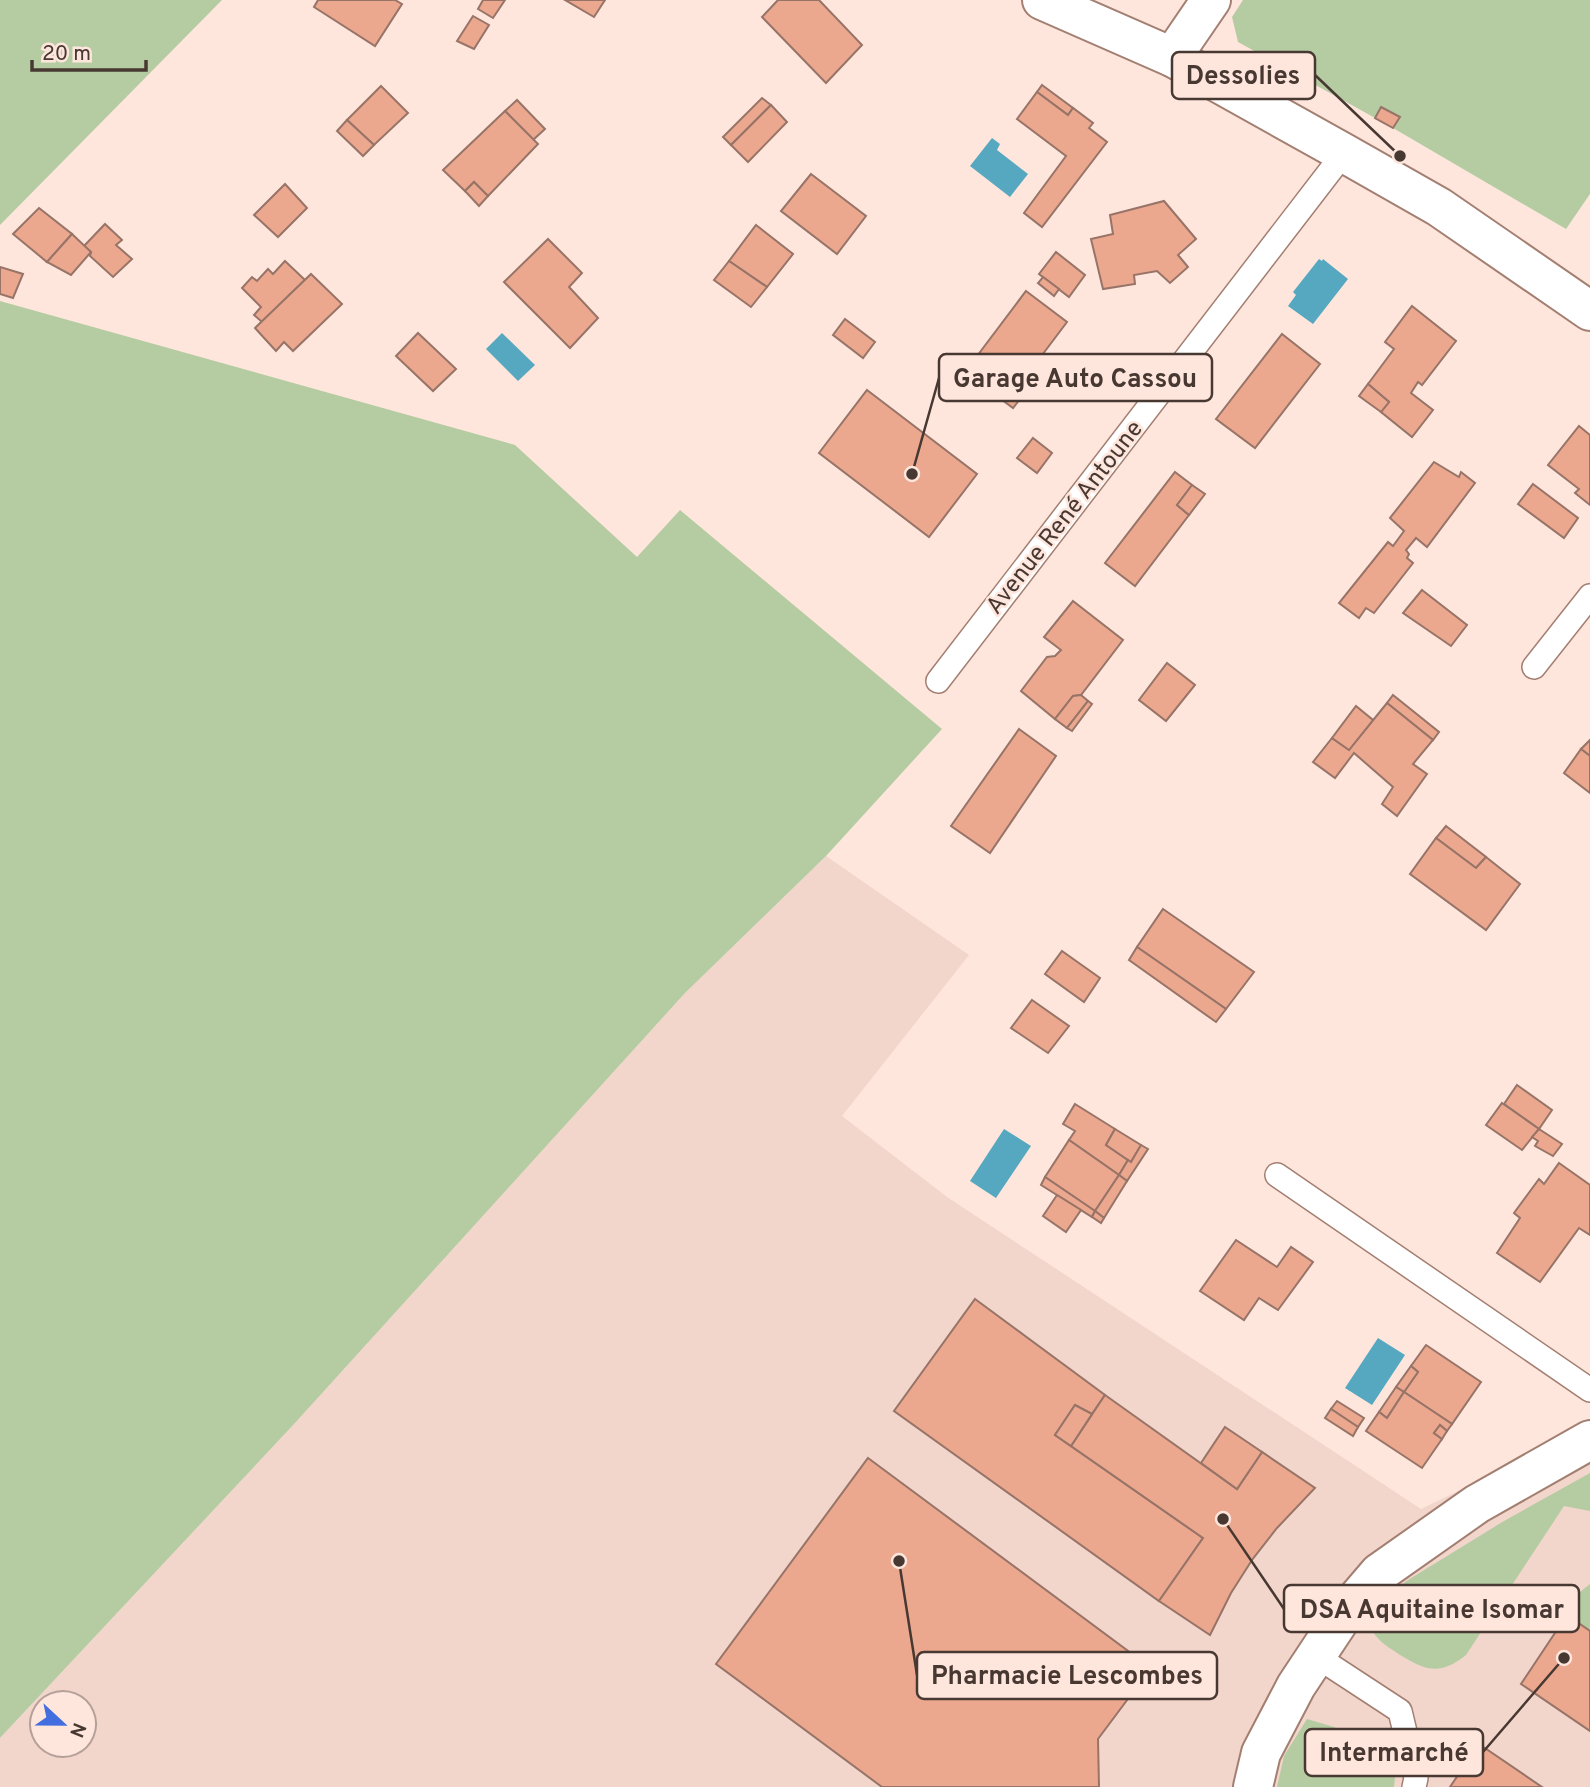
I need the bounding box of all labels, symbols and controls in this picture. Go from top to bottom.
scale bar [32,28,145,72]
text: 20 m [42,41,91,68]
callout: Dessolies [1172,52,1315,99]
text: Dessolies [1186,61,1300,94]
callout: Garage Auto Cassou [939,354,1212,401]
text: Garage Auto Cassou [953,364,1197,397]
street label: Avenue René Antoune [980,415,1151,621]
callout: DSA Aquitaine Isomar [1284,1585,1579,1632]
text: DSA Aquitaine Isomar [1300,1595,1564,1628]
callout: Pharmacie Lescombes [917,1652,1217,1699]
text: Pharmacie Lescombes [931,1661,1203,1694]
north arrow [28,1689,98,1759]
text: N [63,1719,91,1740]
callout: Intermarché [1305,1729,1483,1776]
text: Intermarché [1319,1738,1469,1771]

